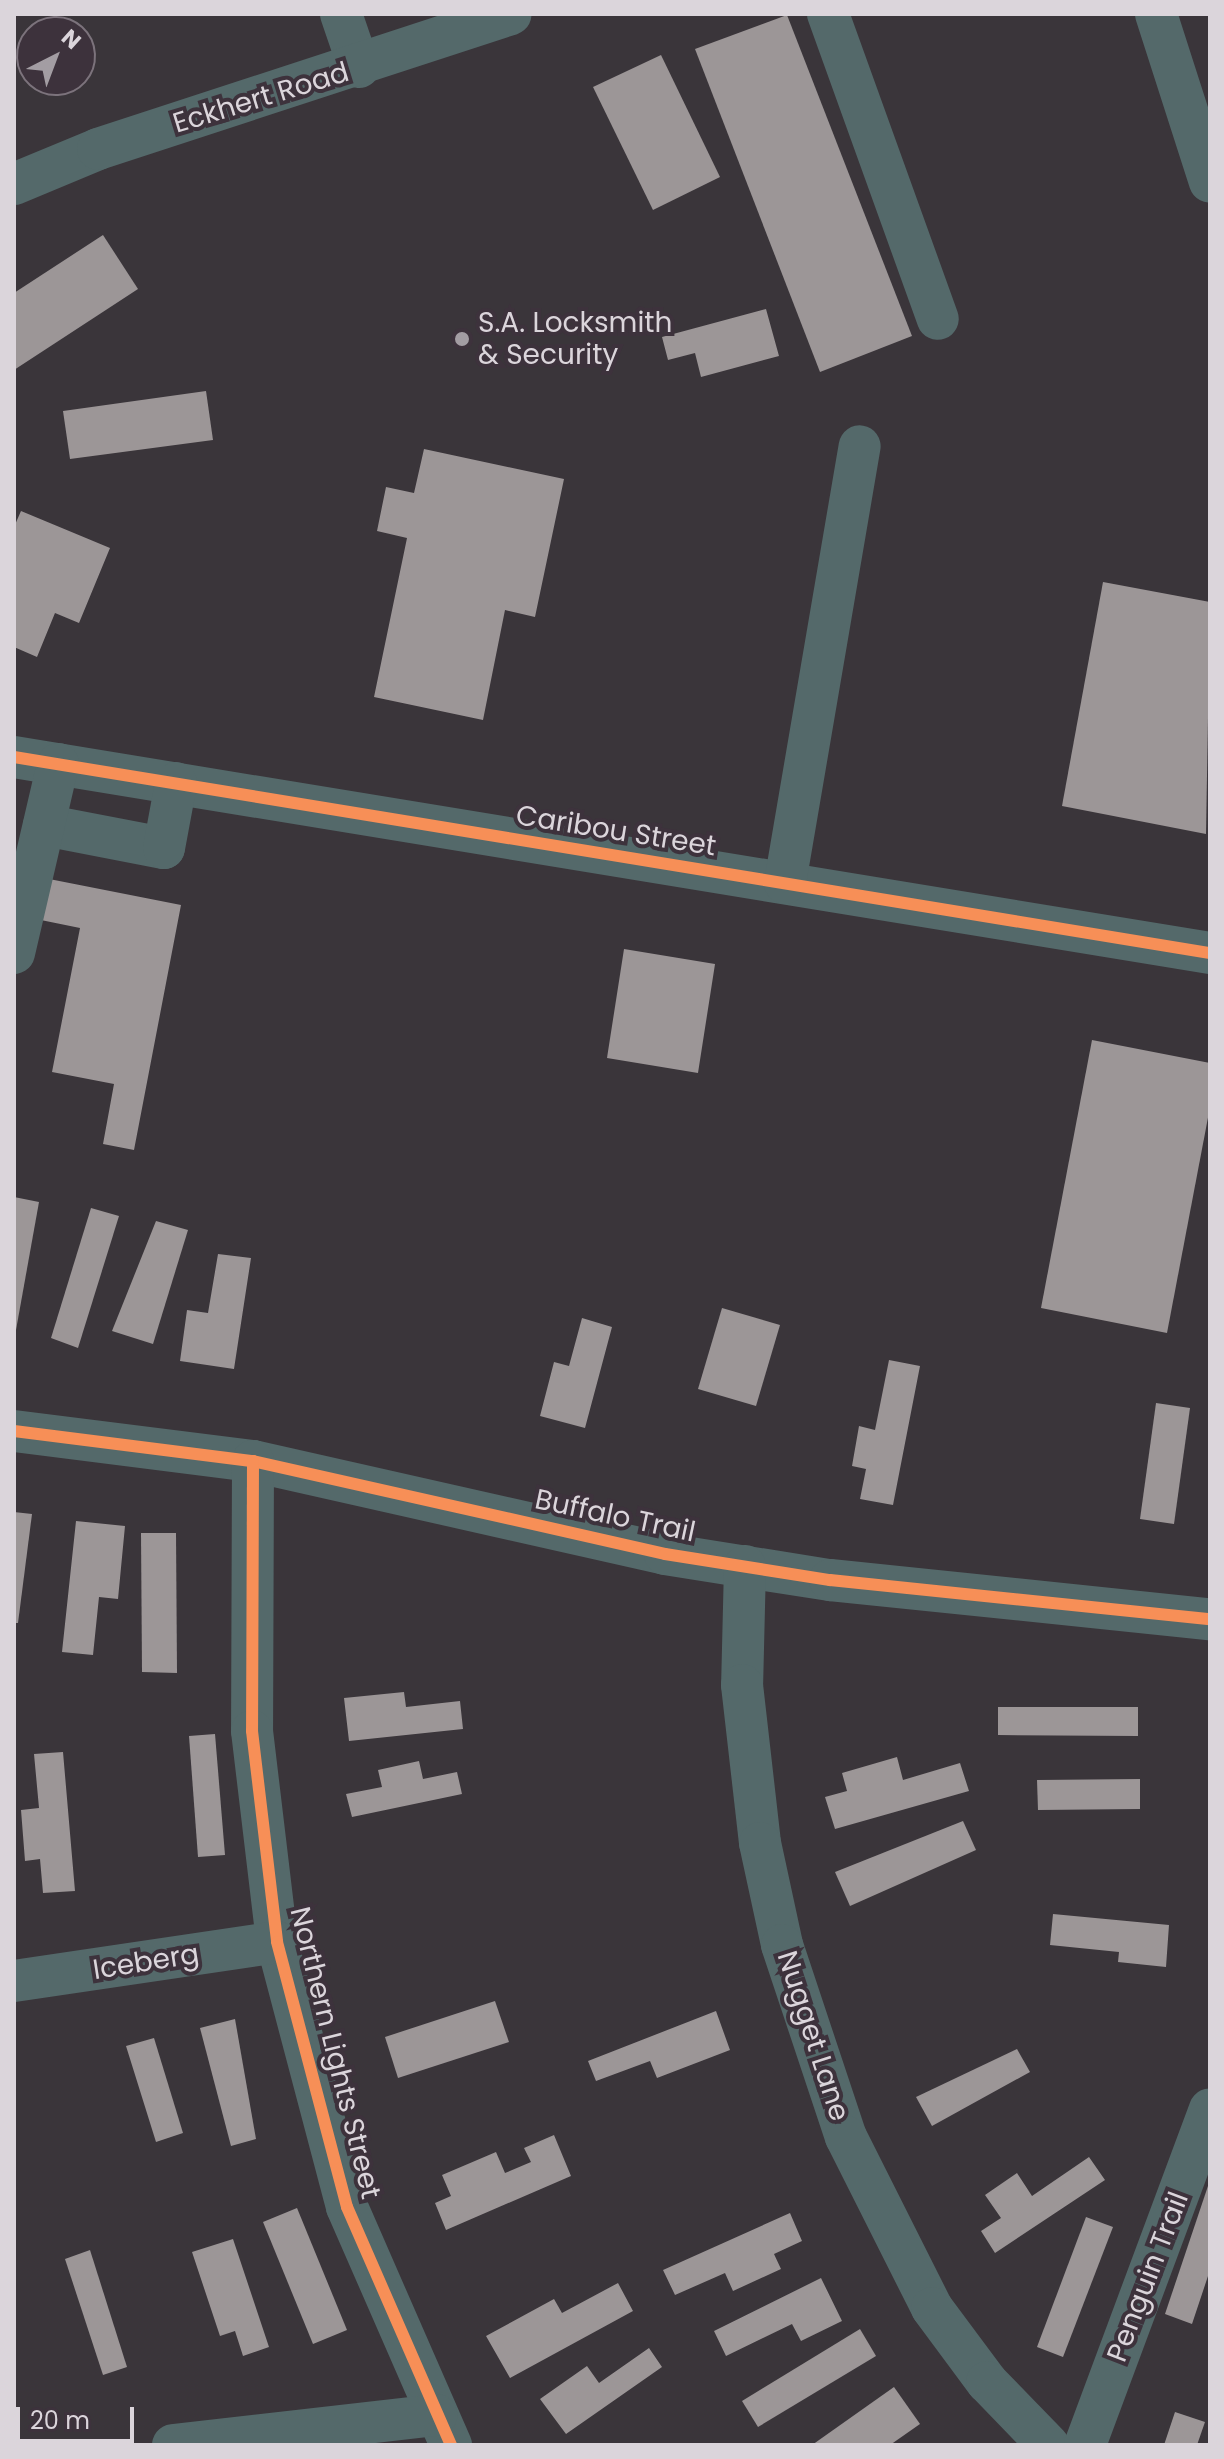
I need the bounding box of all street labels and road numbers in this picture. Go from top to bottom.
street label: Eckhert Road [169,55,353,141]
street label: Caribou Street [514,799,718,863]
street label: Buffalo Trail [532,1483,698,1549]
street label: Northern Lights Street [282,1904,388,2202]
street label: Iceberg [91,1937,201,1987]
street label: Nugget Lane [770,1947,856,2125]
street label: Penguin Trail [1100,2187,1196,2367]

